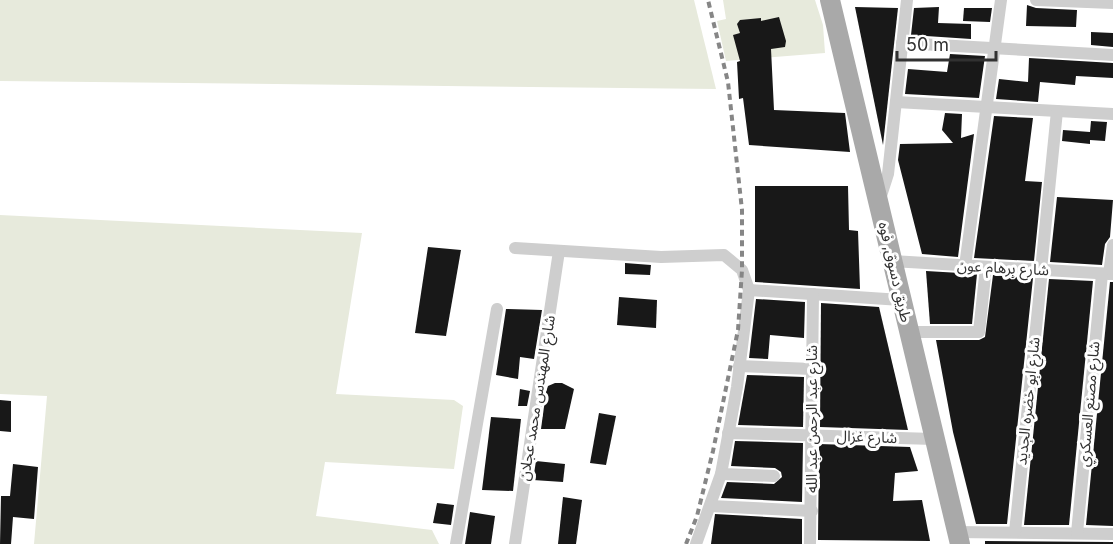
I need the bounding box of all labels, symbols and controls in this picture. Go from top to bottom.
scale bar [897,24,996,62]
text: 50 m [906,34,949,55]
street label: طريق دسوق, فوه [874,220,916,324]
street label: شارع برهام عون [956,256,1050,282]
street label: شارع المهندس محمد عجلان [514,314,562,483]
street label: شارع ابو خضره الجديد [1011,336,1047,466]
street label: شارع مصنع العسكري [1074,340,1106,468]
street label: شارع عبد الرحمن عبد الله [802,345,824,493]
street label: شارع غزال [836,426,898,450]

